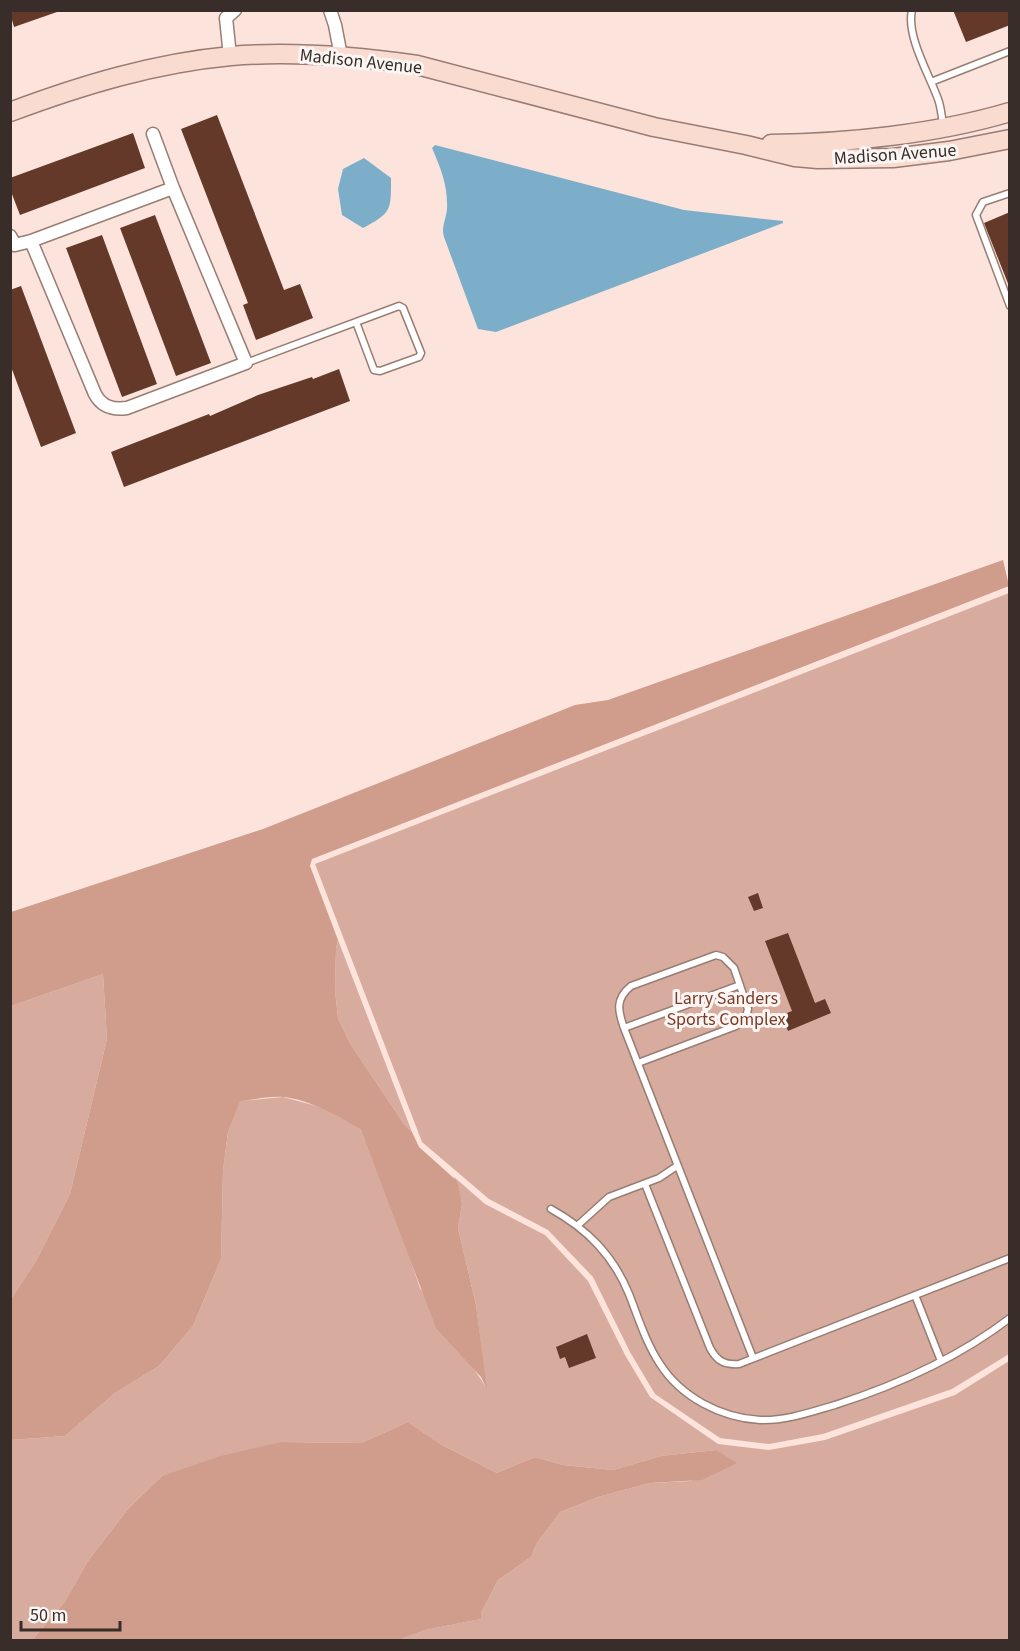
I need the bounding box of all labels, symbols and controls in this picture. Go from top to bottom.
street label: Madison Avenue [299,43,423,80]
street label: Madison Avenue [833,138,957,171]
park label: Larry Sanders Sports Complex [666,986,786,1032]
scale bar [21,1594,120,1632]
text: 50 m [30,1603,66,1628]

